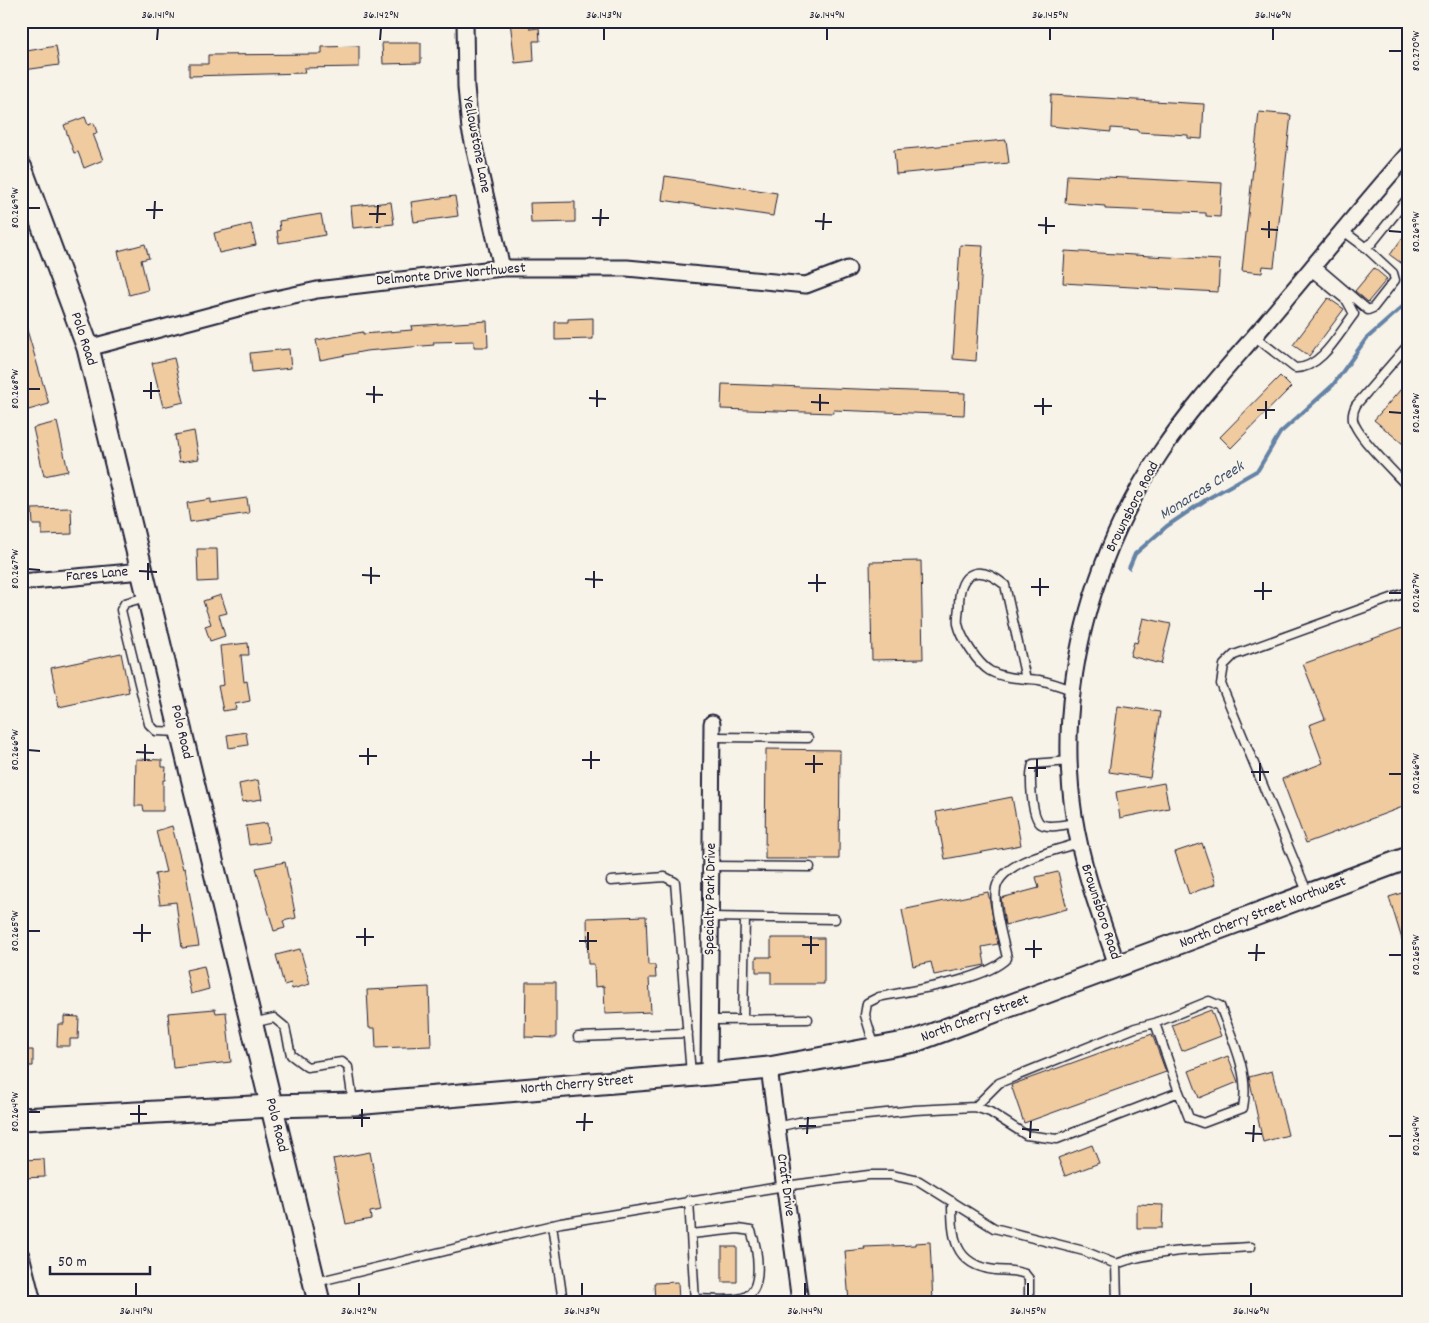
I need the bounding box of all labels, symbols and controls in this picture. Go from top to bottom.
text: 36.141°N [141,7,175,24]
text: 36.142°N [363,7,399,24]
text: 36.143°N [586,7,622,24]
text: 36.144°N [809,7,845,24]
text: 36.145°N [1032,7,1068,24]
text: 36.146°N [1255,7,1291,24]
text: 80.270°W [1408,31,1425,71]
street label: Yellowstone Lane [456,95,496,195]
text: 80.269°W [7,188,24,228]
text: 80.269°W [1408,212,1425,252]
street label: Delmonte Drive Northwest [375,257,527,292]
street label: Polo Road [64,309,102,369]
text: 80.268°W [7,369,24,409]
text: 80.268°W [1408,393,1425,433]
water label: Monarcas Creek [1155,455,1250,526]
street label: Brownsboro Road [1101,458,1165,556]
text: 80.267°W [7,549,24,589]
street label: Fares Lane [65,561,129,589]
text: 80.267°W [1408,573,1425,613]
street label: Polo Road [164,703,198,761]
text: 80.266°W [7,729,24,771]
text: 80.266°W [1408,753,1425,795]
street label: Specialty Park Drive [699,842,723,955]
street label: Brownsboro Road [1074,861,1126,963]
street label: North Cherry Street Northwest [1176,871,1350,955]
text: 80.265°W [7,911,24,951]
text: 80.265°W [1408,935,1425,975]
street label: North Cherry Street [918,989,1033,1049]
street label: North Cherry Street [520,1069,635,1101]
text: 80.264°W [7,1092,24,1132]
street label: Polo Road [259,1096,293,1154]
text: 80.264°W [1408,1116,1425,1156]
street label: Craft Drive [770,1152,800,1218]
scale bar [50,1243,150,1275]
text: 50 m [58,1252,87,1274]
text: 36.141°N [119,1303,153,1320]
text: 36.142°N [341,1303,377,1320]
text: 36.143°N [564,1303,600,1320]
text: 36.144°N [787,1303,823,1320]
text: 36.145°N [1010,1303,1046,1320]
text: 36.146°N [1233,1303,1269,1320]

